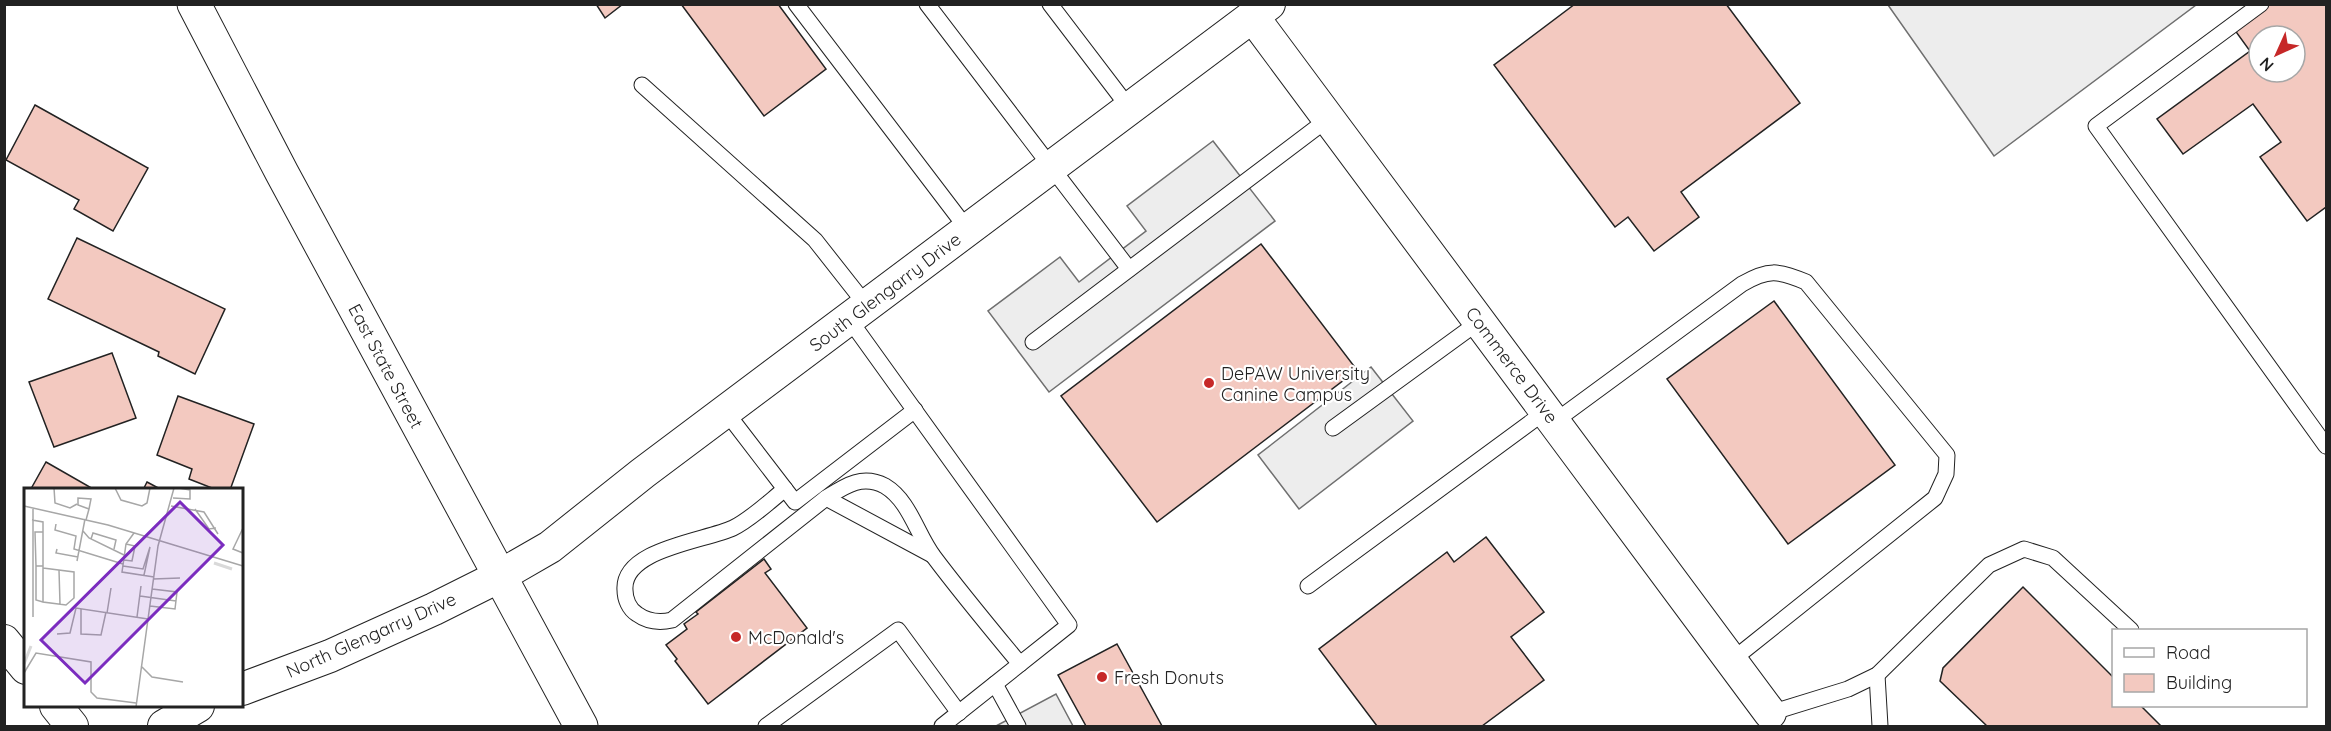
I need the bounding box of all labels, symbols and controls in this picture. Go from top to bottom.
north arrow [2247,24,2307,84]
text: N [2255,53,2278,76]
street label: South Glengarry Drive [805,227,965,357]
street label: East State Street [343,300,429,432]
street label: Commerce Drive [1461,302,1563,428]
place label: DePAW University Canine Campus [1221,362,1370,406]
marker: DePAW University Canine Campus [1202,376,1216,390]
inset map [24,488,243,707]
street label: North Glengarry Drive [282,587,460,683]
place label: McDonald's [748,626,844,649]
legend [2112,629,2307,707]
marker: McDonald's [729,630,743,644]
text: Road [2166,641,2211,664]
place label: Fresh Donuts [1114,666,1224,689]
marker: Fresh Donuts [1095,670,1109,684]
text: Building [2166,671,2232,694]

